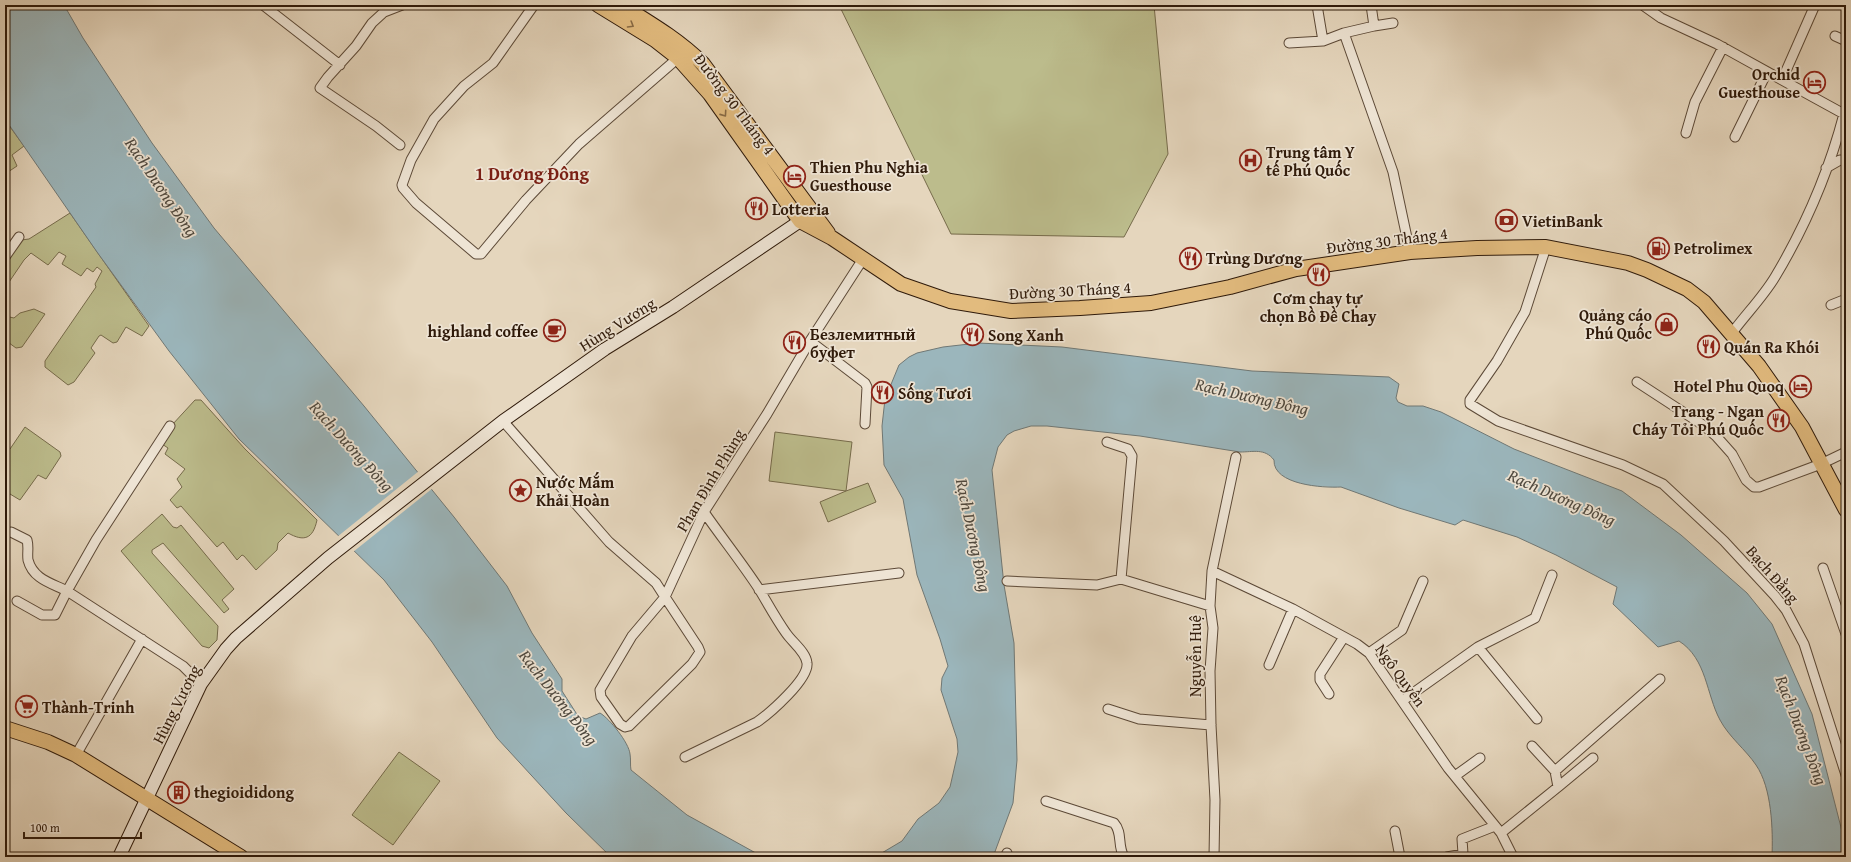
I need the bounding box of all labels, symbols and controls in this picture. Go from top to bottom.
one-way arrow [627,21,634,28]
street label: Đường 30 Tháng 4 [689,48,781,160]
place label: Orchid Guesthouse [1718,62,1801,104]
hotel icon: Orchid Guesthouse [1802,70,1828,96]
one-way arrow [719,109,726,116]
water label: Rạch Dương Đông [119,131,205,242]
place label: Trung tâm Y tế Phú Quốc [1266,140,1355,182]
hospital icon: Trung tâm Y tế Phú Quốc [1238,148,1264,174]
place label: Thien Phu Nghia Guesthouse [810,155,929,197]
district label: 1 Dương Đông [475,160,590,187]
hotel icon: Thien Phu Nghia Guesthouse [782,163,808,189]
restaurant icon: Lotteria [743,196,769,222]
place label: Lotteria [772,197,830,221]
bank icon: VietinBank [1494,208,1520,234]
place label: VietinBank [1522,209,1604,233]
street label: Đường 30 Tháng 4 [1325,221,1449,259]
fuel station icon: Petrolimex [1645,235,1671,261]
place label: Petrolimex [1674,236,1753,260]
restaurant icon: Trùng Dương [1178,245,1204,271]
place label: Trùng Dương [1206,246,1303,270]
restaurant icon: Cơm chay tự chọn Bồ Đề Chay [1305,261,1331,287]
street label: Đường 30 Tháng 4 [1009,275,1132,305]
place label: Cơm chay tự chọn Bồ Đề Chay [1260,286,1377,328]
street label: Hùng Vương [574,291,660,357]
place label: Quảng cáo Phú Quốc [1579,303,1653,345]
shop icon: Quảng cáo Phú Quốc [1654,311,1680,337]
cafe icon: highland coffee [541,318,567,344]
place label: highland coffee [428,319,538,343]
place label: Безлемитный буфет [810,322,915,364]
restaurant icon: Song Xanh [959,322,985,348]
place label: Song Xanh [988,323,1064,347]
restaurant icon: Безлемитный буфет [781,330,807,356]
restaurant icon: Quán Ra Khói [1696,334,1722,360]
place label: Quán Ra Khói [1724,335,1819,359]
water label: Rạch Dương Đông [1192,371,1311,421]
hotel icon: Hotel Phu Quoq [1787,373,1813,399]
place label: Hotel Phu Quoq [1674,374,1784,398]
restaurant icon: Sống Tươi [869,380,895,406]
place label: Sống Tươi [898,381,972,405]
water label: Rạch Dương Đông [303,394,400,497]
place label: Trang - Ngan Cháy Tỏi Phú Quốc [1633,399,1765,441]
restaurant icon: Trang - Ngan Cháy Tỏi Phú Quốc [1766,407,1792,433]
street label: Phan Đình Phùng [670,424,750,536]
water label: Rạch Dương Đông [1503,462,1620,532]
place label: Nước Mắm Khải Hoàn [536,470,614,512]
water label: Rạch Dương Đông [950,475,998,594]
place icon: Nước Mắm Khải Hoàn [507,478,533,504]
street label: Bạch Đằng [1741,540,1805,608]
street label: Nguyễn Huệ [1183,615,1207,697]
street label: Ngô Quyền [1370,638,1432,712]
water label: Rạch Dương Đông [513,643,605,750]
street label: Hùng Vương [146,660,206,748]
water label: Rạch Dương Đông [1769,671,1834,789]
supermarket icon: Thành-Trinh [14,694,40,720]
place label: Thành-Trinh [42,695,135,719]
building icon: thegioididong [165,779,191,805]
place label: thegioididong [194,780,295,804]
scale bar [24,814,141,840]
text: 100 m [30,819,60,836]

